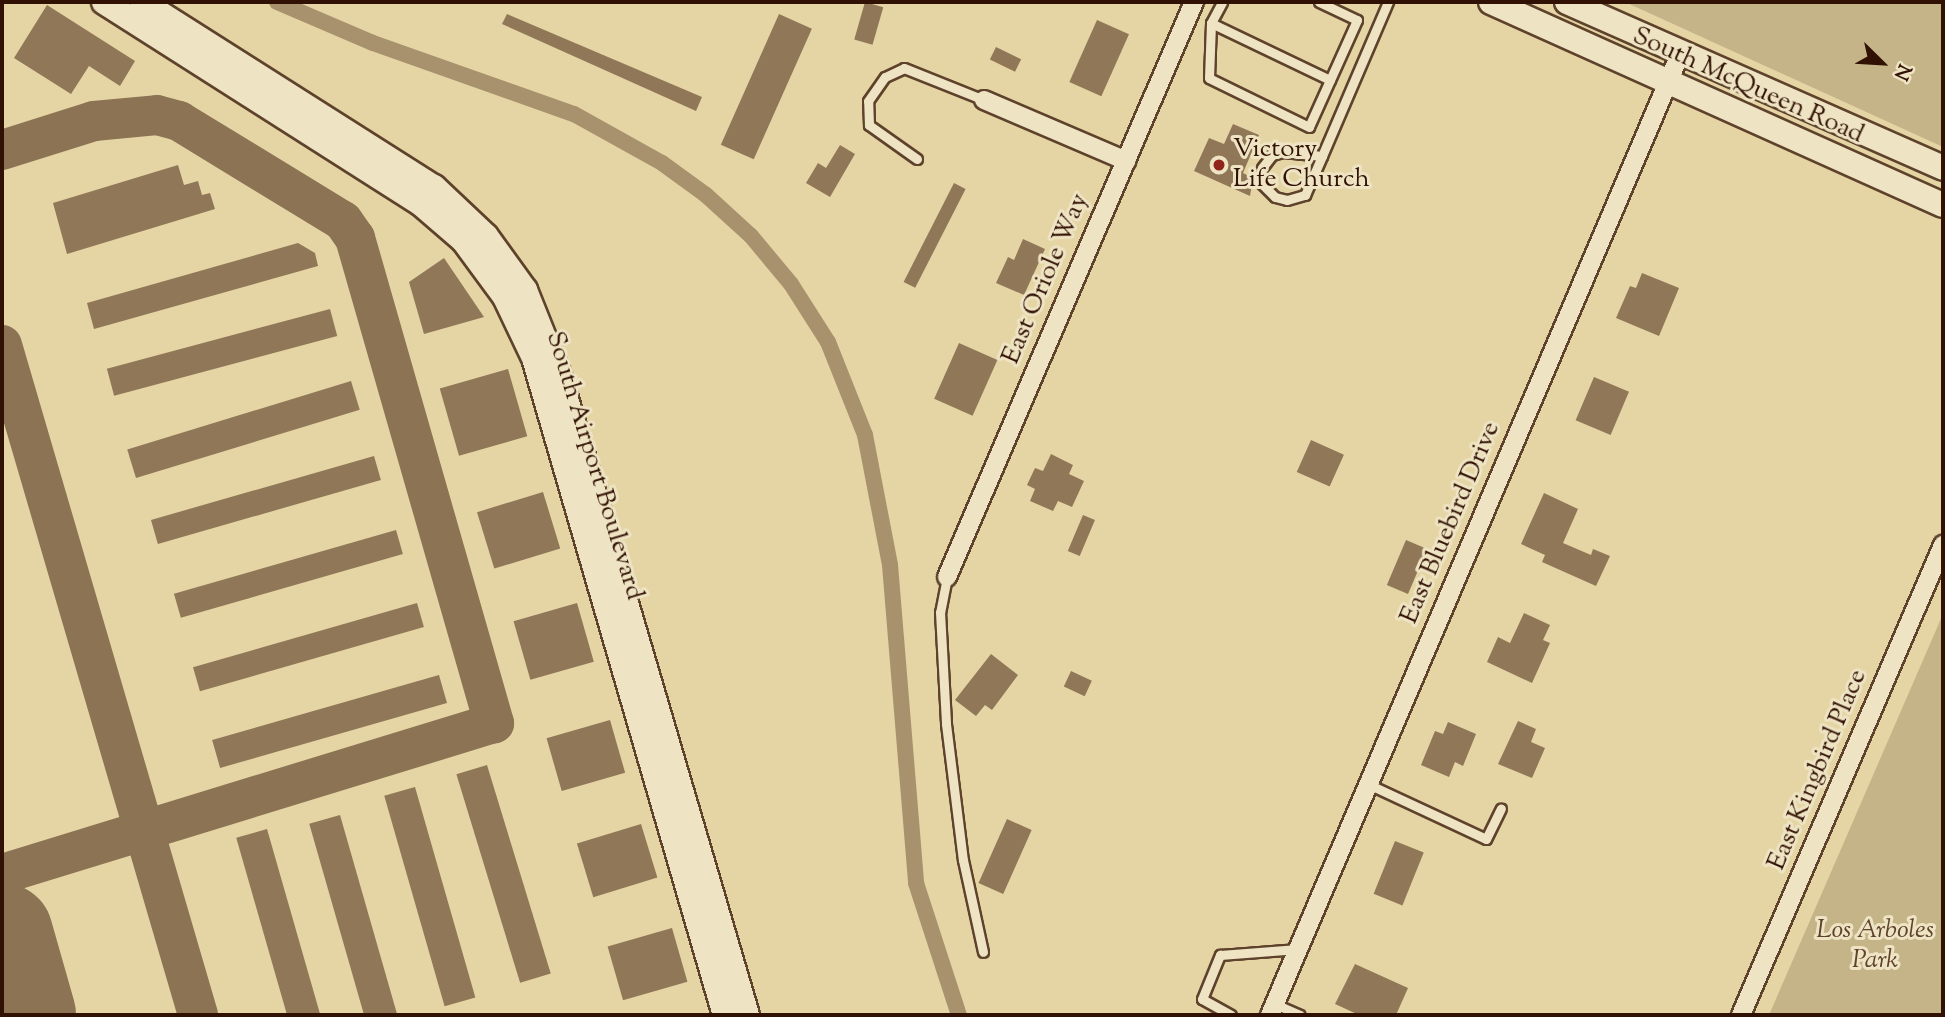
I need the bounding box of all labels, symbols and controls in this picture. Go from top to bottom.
street label: South McQueen Road [1627,21,1869,151]
north arrow [1847,28,1917,98]
text: N [1886,59,1917,84]
place label: Victory Life Church [1233,134,1370,196]
marker: Victory Life Church [1211,157,1227,173]
street label: East Oriole Way [996,189,1096,369]
street label: South Airport Boulevard [538,328,650,604]
street label: East Bluebird Drive [1394,417,1508,629]
street label: East Kingbird Place [1762,665,1874,875]
park label: Los Arboles Park [1816,915,1934,976]

